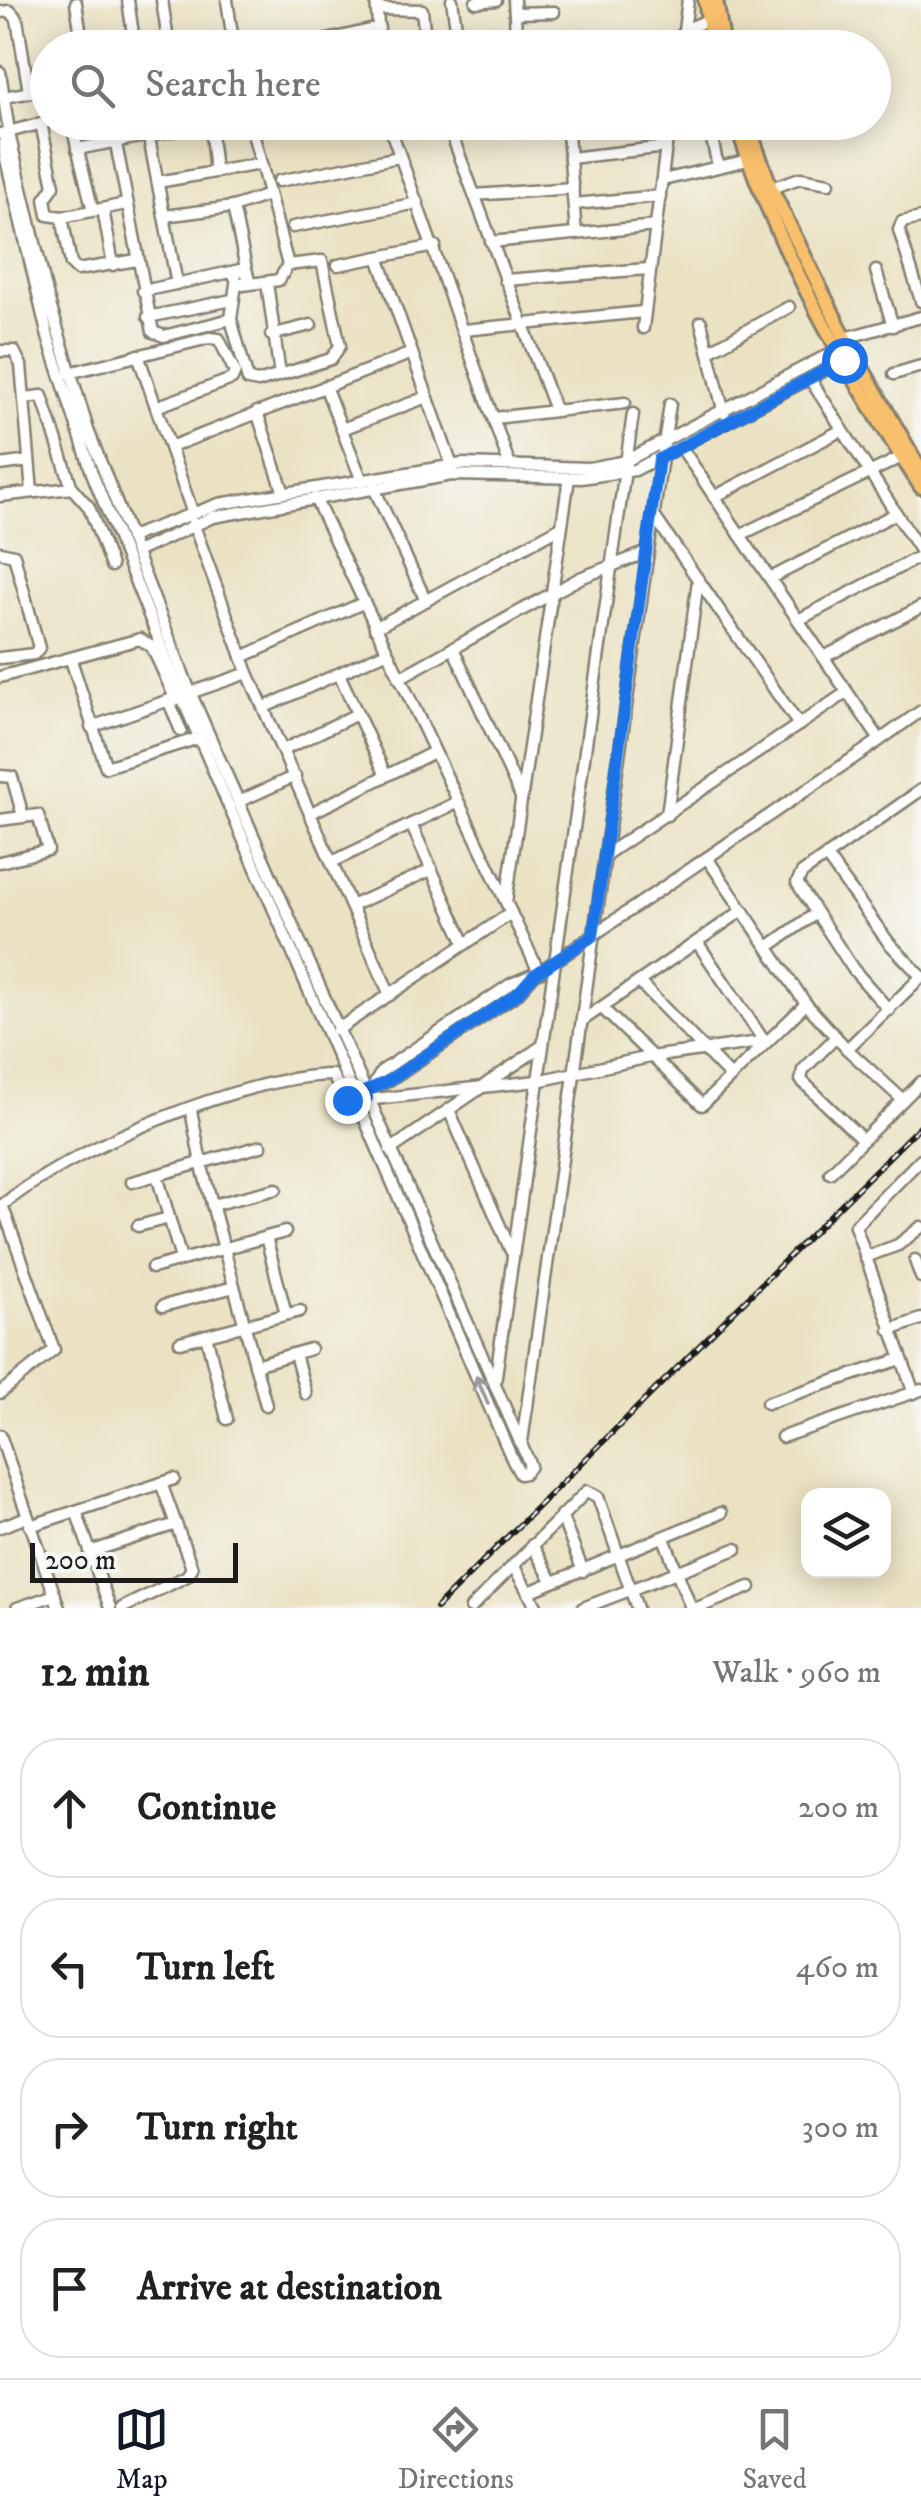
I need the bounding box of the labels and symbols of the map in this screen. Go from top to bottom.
route start [822,338,868,384]
route end [325,1078,371,1124]
one-way arrow [472,1375,490,1406]
scale bar [30,1538,238,1582]

